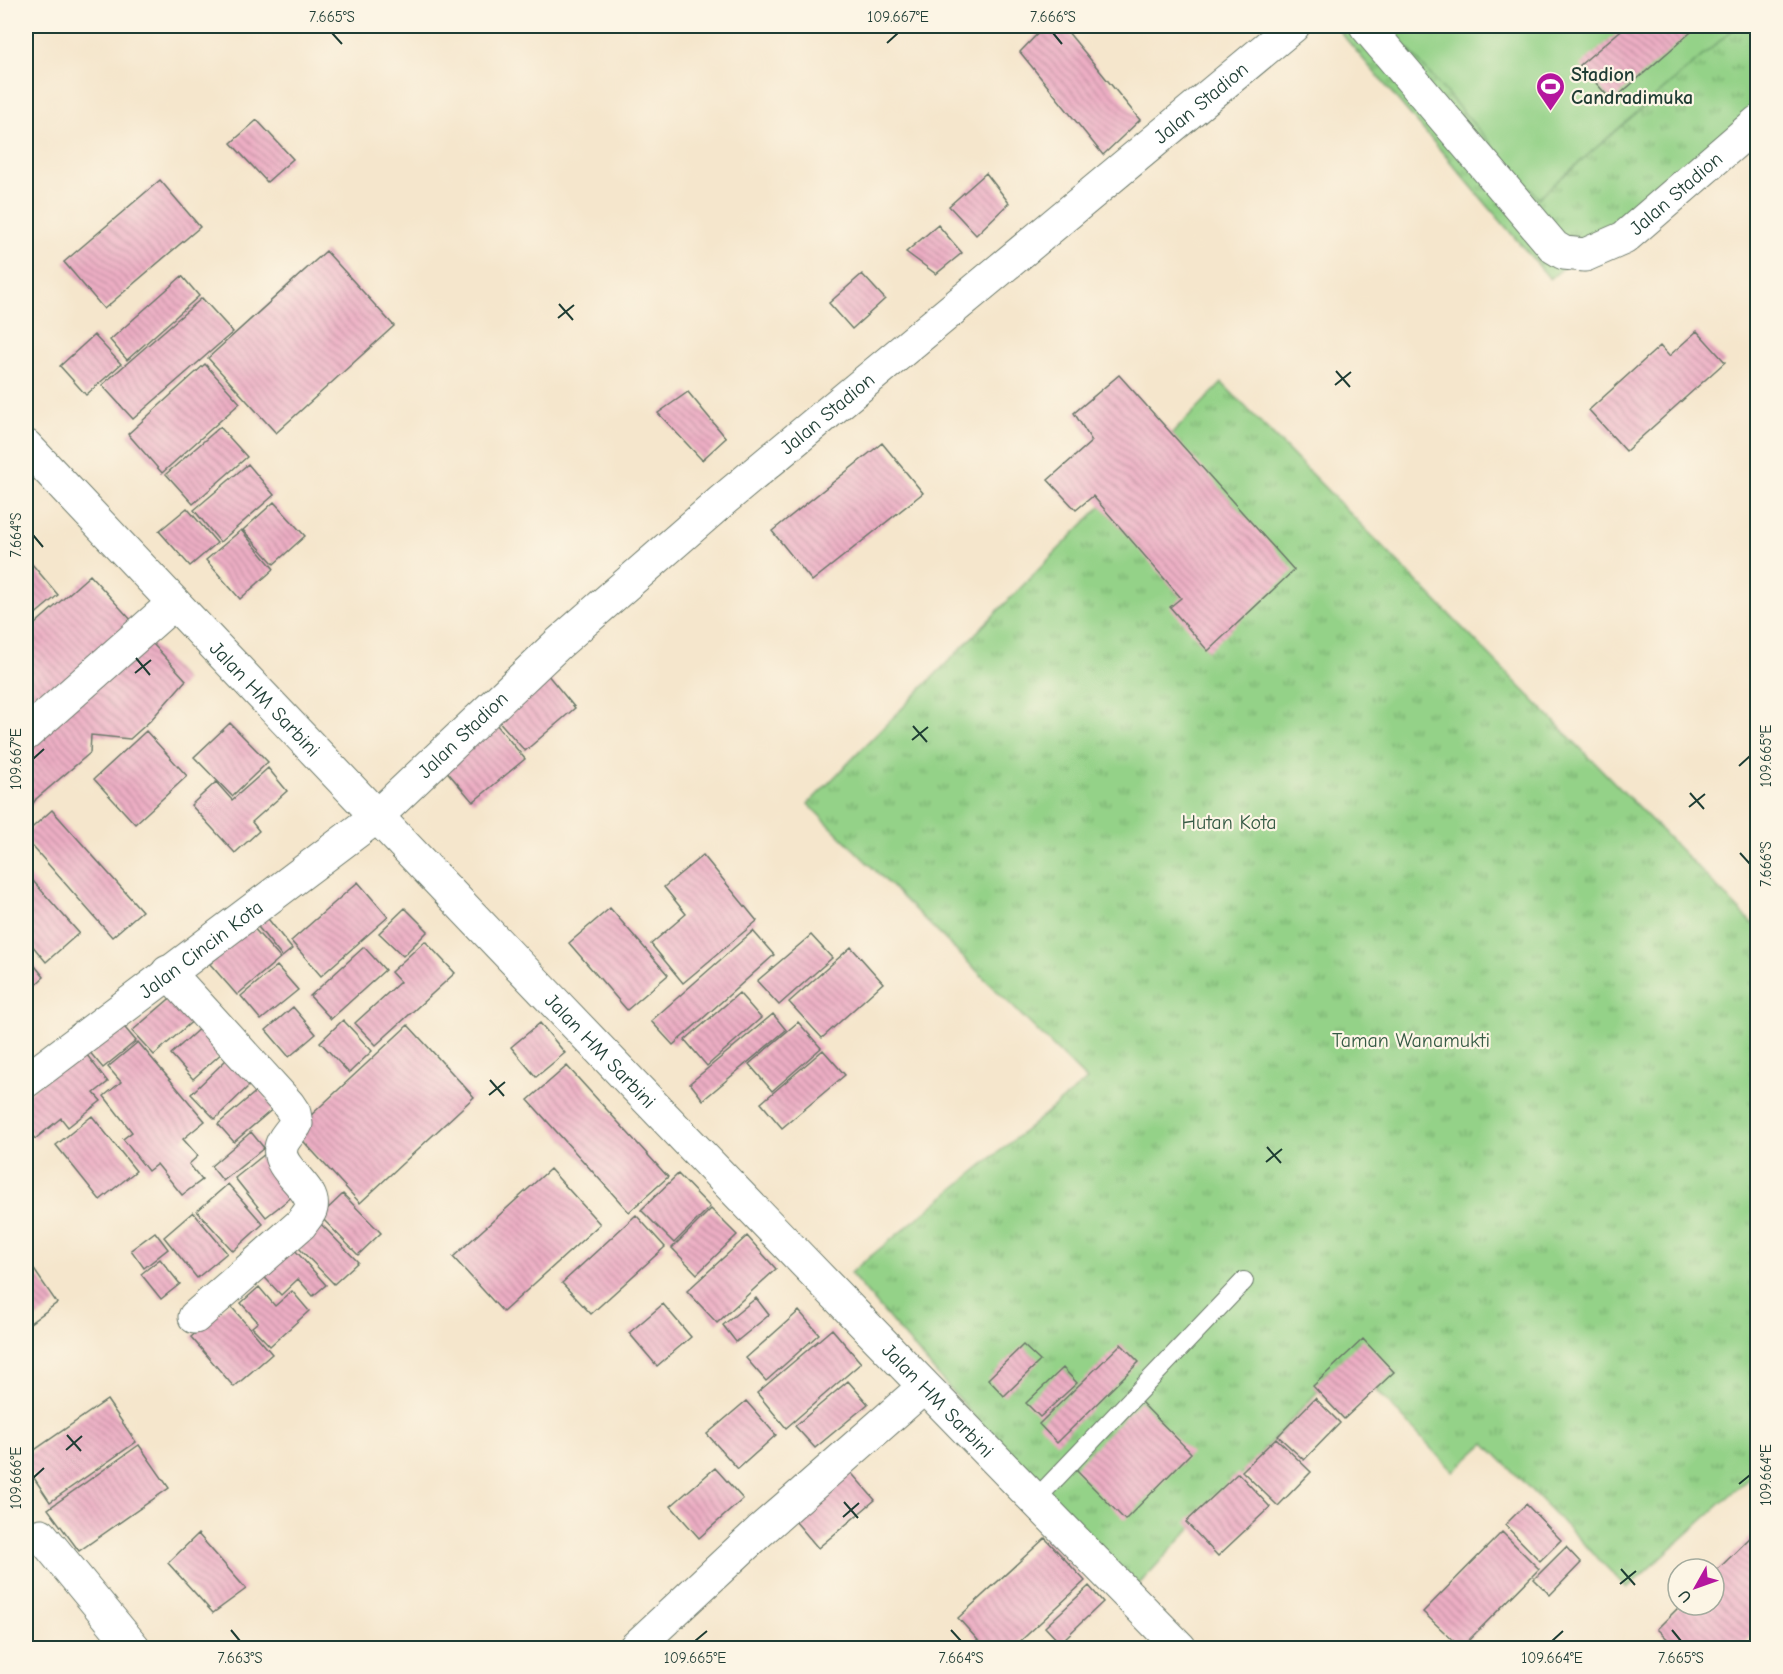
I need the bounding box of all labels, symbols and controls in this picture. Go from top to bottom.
text: 7.665°S [309,8,355,26]
text: 109.667°E [867,8,929,26]
text: 7.666°S [1030,8,1076,26]
street label: Jalan Stadion [1150,57,1253,149]
place label: Stadion Candradimuka [1571,63,1693,109]
sports icon: Stadion Candradimuka [1534,70,1566,112]
street label: Jalan Stadion [1625,147,1727,240]
street label: Jalan Stadion [776,368,879,459]
text: 7.664°S [7,513,25,557]
street label: Jalan HM Sarbini [205,637,325,762]
street label: Jalan Stadion [413,687,513,783]
text: 109.665°E [1757,725,1775,787]
text: 109.667°E [7,728,25,790]
park label: Hutan Kota [1182,811,1276,834]
text: 7.666°S [1757,841,1775,887]
street label: Jalan Cincin Kota [135,896,267,1004]
street label: Jalan HM Sarbini [540,989,660,1113]
park label: Taman Wanamukti [1332,1029,1490,1052]
street label: Jalan HM Sarbini [877,1339,998,1462]
text: 109.664°E [1757,1444,1775,1506]
text: 109.666°E [7,1447,25,1509]
north arrow [1666,1557,1726,1617]
text: U [1675,1586,1696,1606]
text: 7.663°S [217,1649,263,1667]
text: 109.665°E [664,1649,726,1667]
text: 7.664°S [939,1649,983,1667]
text: 109.664°E [1521,1649,1583,1667]
text: 7.665°S [1658,1649,1704,1667]

